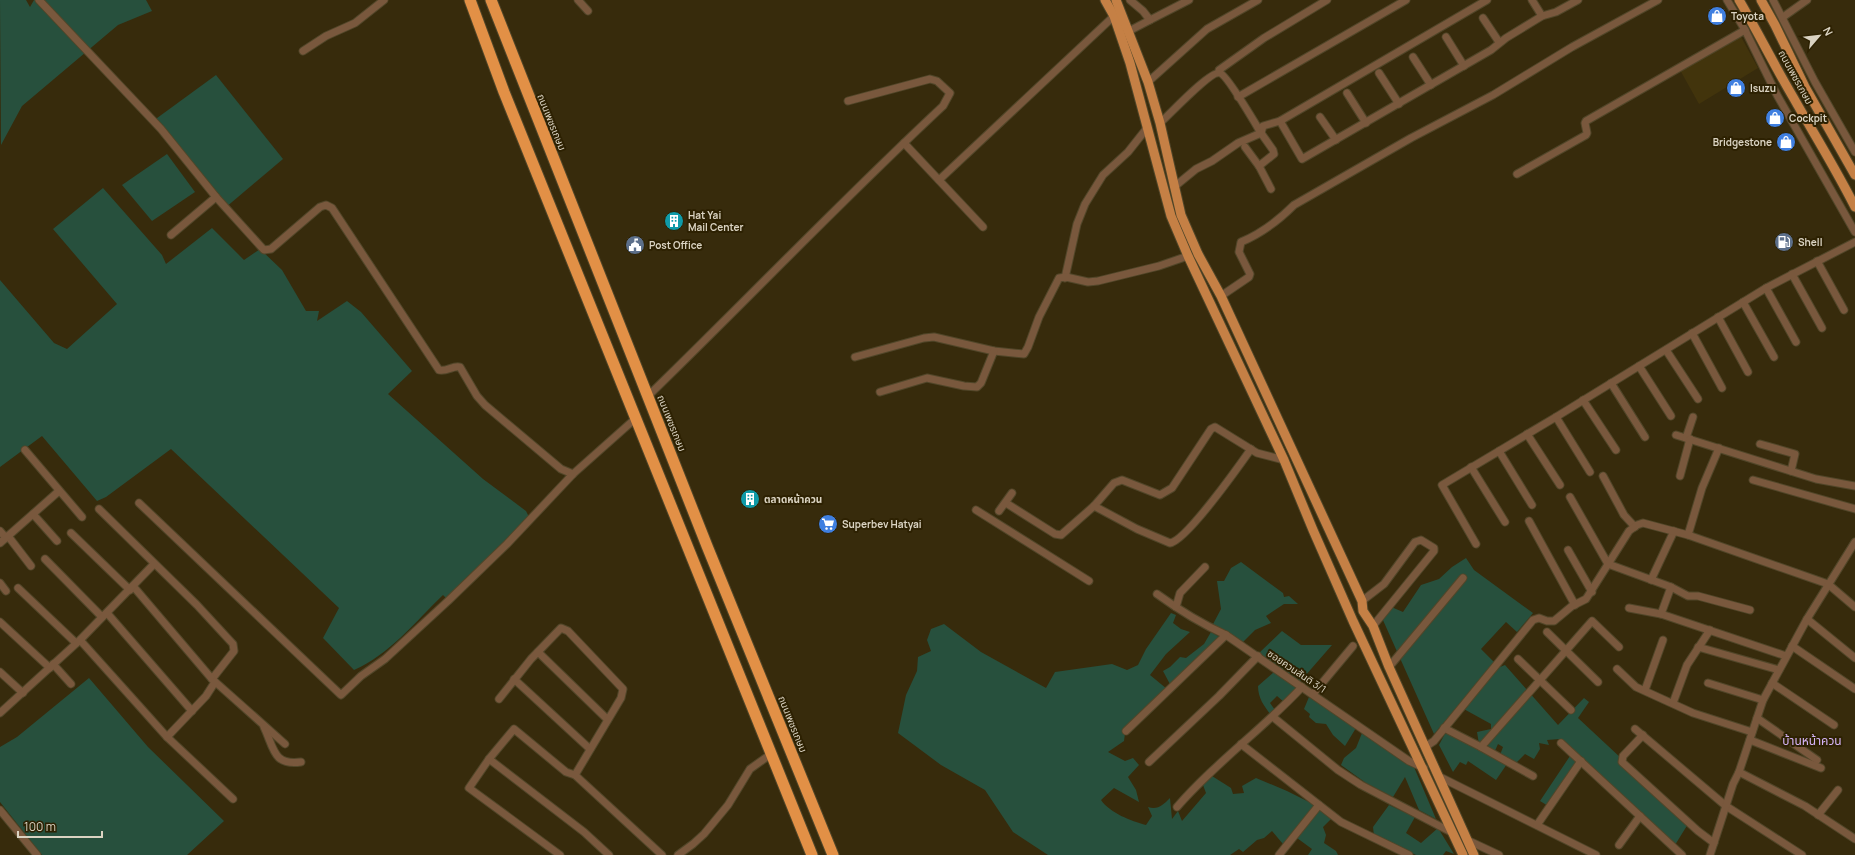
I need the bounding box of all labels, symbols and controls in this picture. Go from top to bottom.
shop icon: Toyota [1706,5,1728,27]
place label: Toyota [1731,9,1764,23]
north arrow [1799,16,1839,56]
text: N [1820,24,1837,38]
street label: ถนนเพชรเกษม [1775,47,1817,107]
shop icon: Isuzu [1725,77,1747,99]
place label: Isuzu [1750,81,1776,95]
street label: ถนนเพชรเกษม [534,92,570,152]
shop icon: Cockpit [1764,107,1786,129]
place label: Cockpit [1789,111,1827,125]
shop icon: Bridgestone [1775,131,1797,153]
place label: Bridgestone [1713,135,1772,149]
place label: Hat Yai Mail Center [688,208,744,234]
building icon: Hat Yai Mail Center [663,210,685,232]
fuel station icon: Shell [1773,231,1795,253]
public building icon: Post Office [624,234,646,256]
place label: Shell [1798,235,1822,249]
place label: Post Office [649,238,702,252]
street label: ถนนเพชรเกษม [654,393,690,453]
building icon: ตลาดหน้าควน [739,488,761,510]
place label: ตลาดหน้าควน [764,492,822,506]
supermarket icon: Superbev Hatyai [817,513,839,535]
place label: Superbev Hatyai [842,517,922,531]
street label: ซอยควนสันติ 3/1 [1265,646,1329,696]
street label: ถนนเพชรเกษม [775,694,811,754]
district label: บ้านหน้าควน [1782,732,1842,749]
scale bar [18,813,102,839]
text: 100 m [24,818,56,835]

